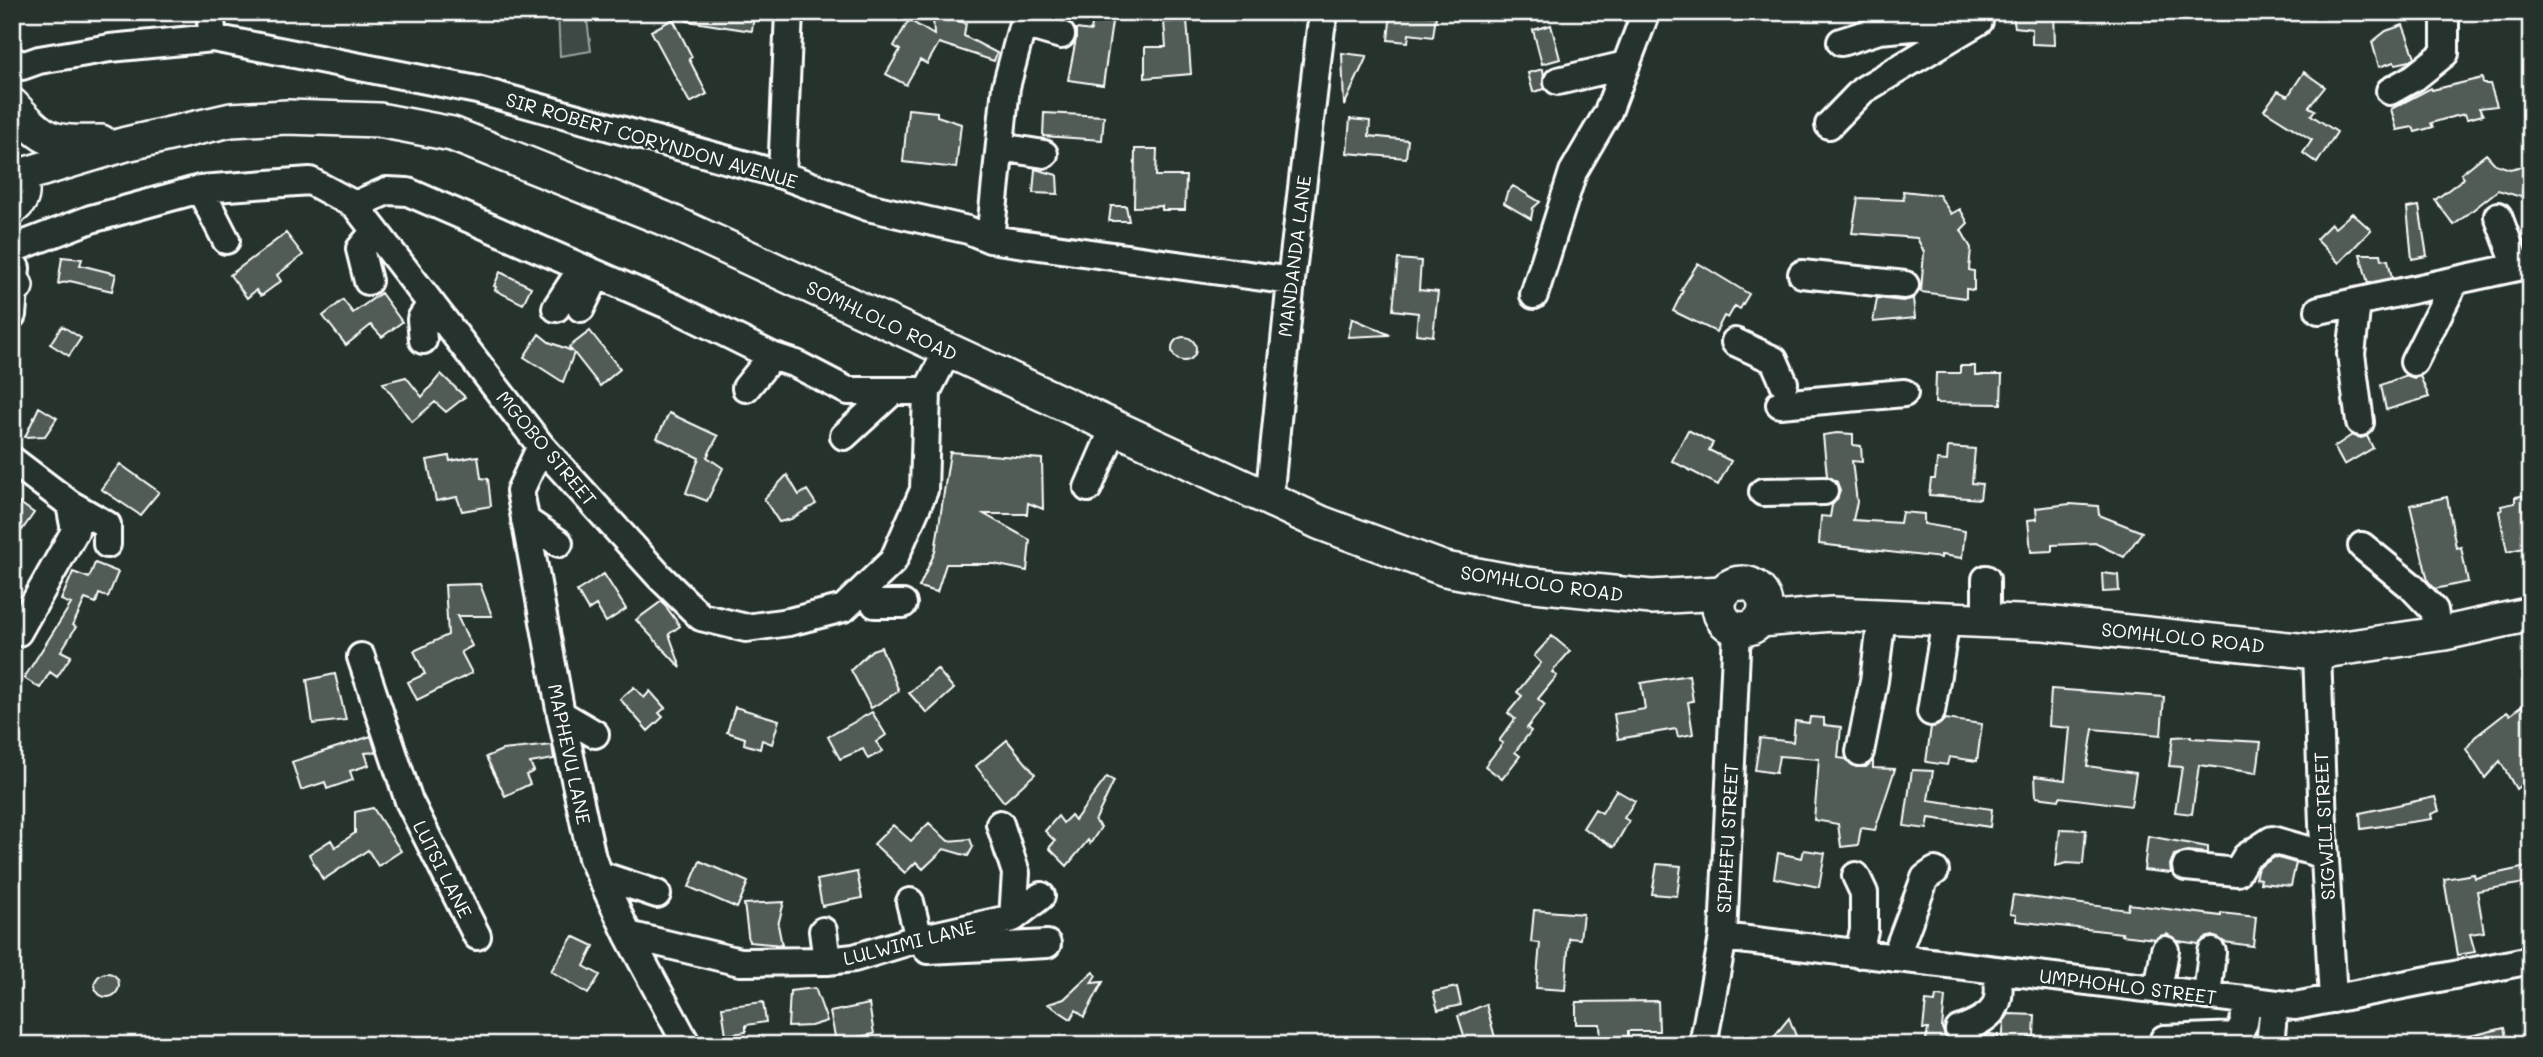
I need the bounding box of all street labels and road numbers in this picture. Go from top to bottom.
street label: SIR ROBERT CORYNDON AVENUE [503,86,801,194]
street label: MANDANDA LANE [1272,174,1316,338]
street label: SOMHLOLO ROAD [802,274,962,366]
street label: MGOBO STREET [491,385,603,511]
street label: SOMHLOLO ROAD [1459,559,1625,607]
street label: SOMHLOLO ROAD [2100,616,2266,658]
street label: MAPHEVU LANE [543,681,597,827]
street label: SIGWILI STREET [2308,751,2340,901]
street label: SIPHEFU STREET [1711,762,1743,914]
street label: LUTSI LANE [408,816,478,922]
street label: LULWIMI LANE [840,913,978,970]
street label: UMPHOHLO STREET [2038,963,2218,1009]

